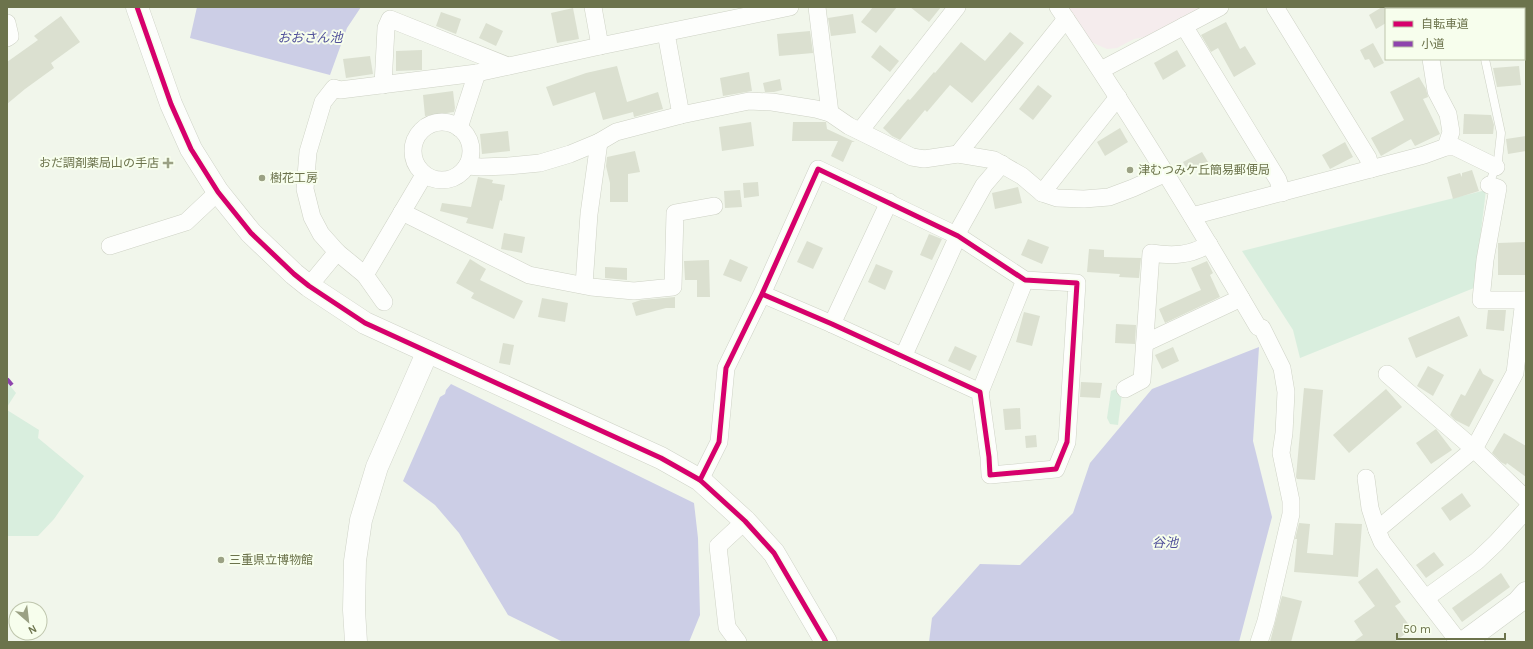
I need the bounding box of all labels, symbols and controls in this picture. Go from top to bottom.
legend [1385,8,1525,60]
text: 自転車道 [1421,17,1469,31]
water label: おおさん池 [277,30,344,45]
text: 小道 [1421,37,1445,51]
place label: おだ調剤薬局山の手店 [39,156,159,170]
marker: おだ調剤薬局山の手店 [162,157,174,169]
place label: 津むつみケ丘簡易郵便局 [1138,163,1270,177]
marker: 津むつみケ丘簡易郵便局 [1125,165,1135,175]
place label: 樹花工房 [270,171,318,185]
marker: 樹花工房 [257,173,267,183]
water label: 谷池 [1152,535,1180,550]
place label: 三重県立博物館 [229,553,313,567]
marker: 三重県立博物館 [216,555,226,565]
north arrow [8,601,48,641]
scale bar [1397,615,1505,641]
text: N [26,622,39,637]
text: 50 m [1403,622,1431,636]

